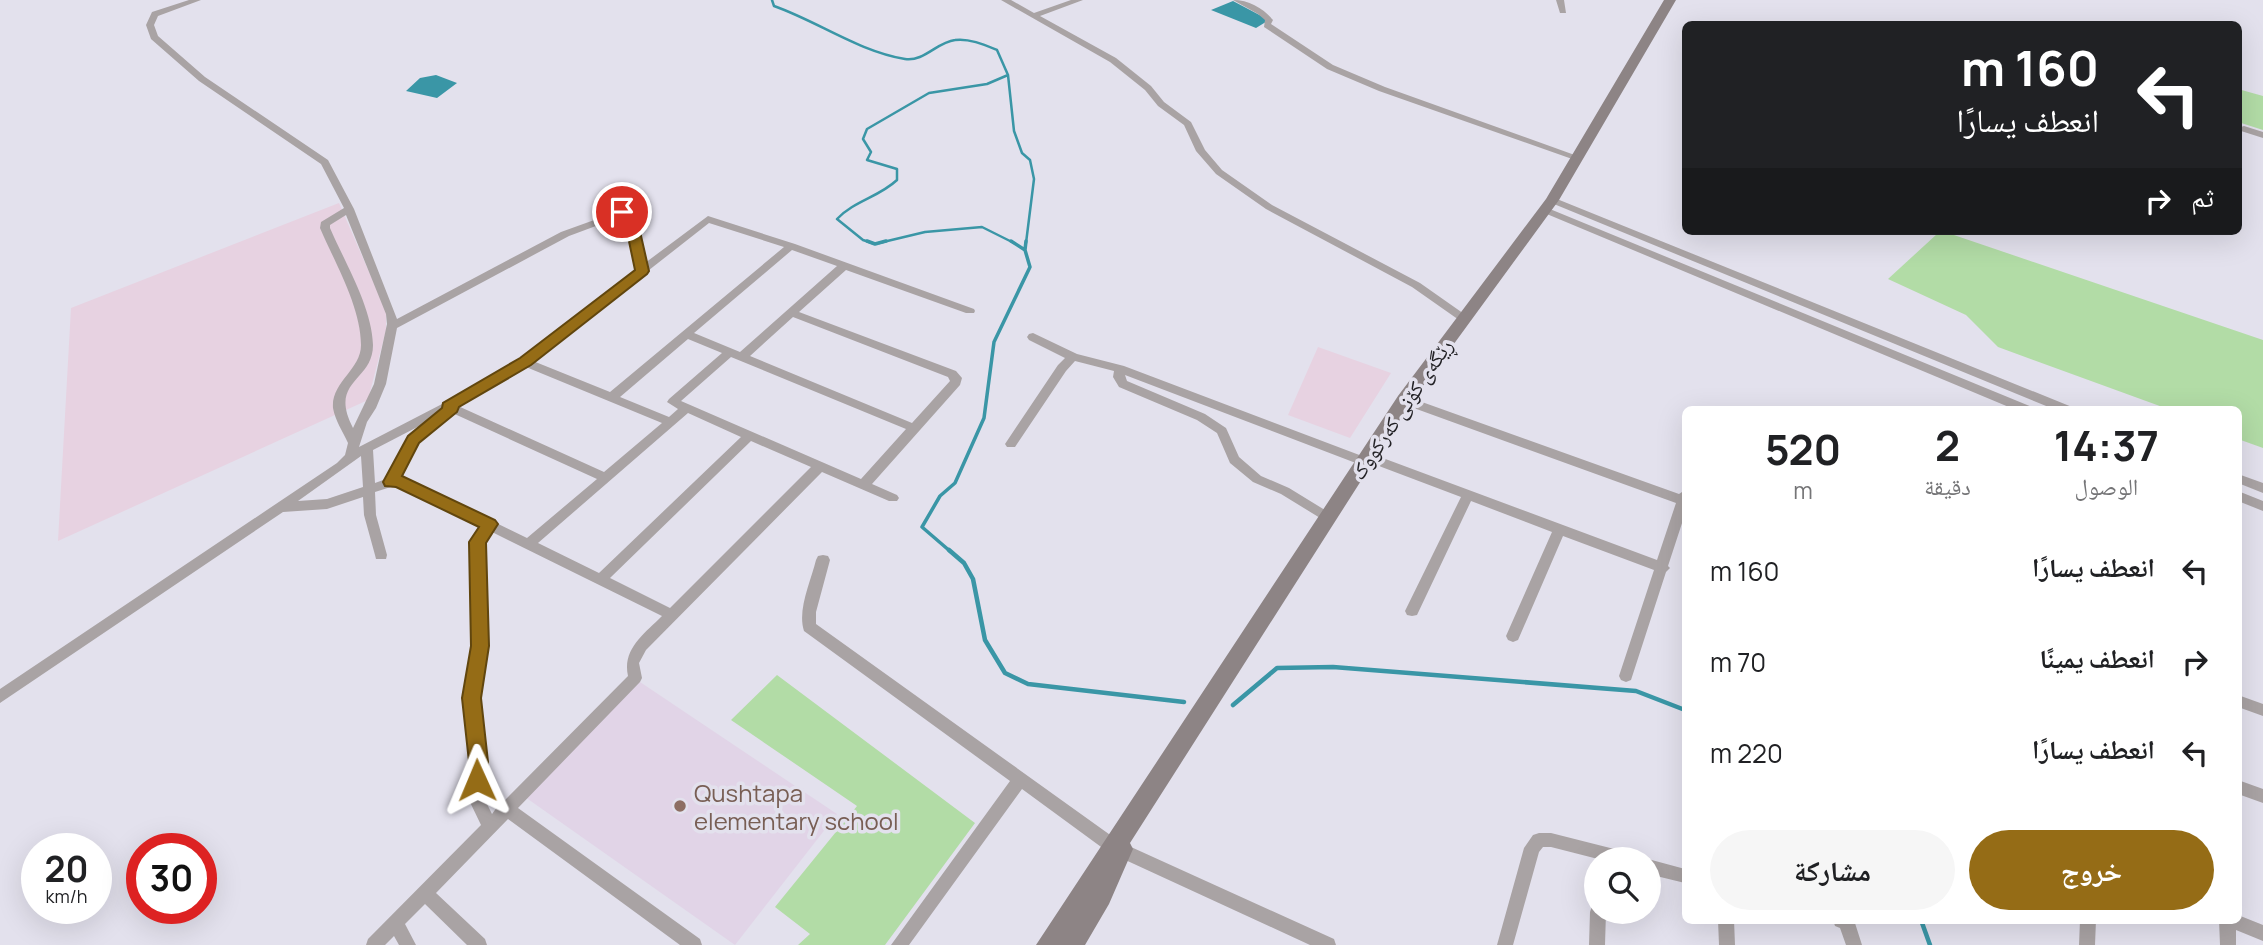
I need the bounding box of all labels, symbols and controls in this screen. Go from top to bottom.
text: 160 m [1961,34,2099,101]
icon: left [2123,49,2214,140]
text: انعطف يسارًا [1956,98,2099,142]
text: ثم [2191,179,2214,215]
pin [592,182,652,242]
icon: right [2139,182,2177,220]
icon: arrive [603,193,641,231]
street label: ڕێگەی کۆنی کەرکووک [1343,333,1461,487]
text: 2 [1935,416,1960,474]
text: 14:37 [2054,416,2159,474]
text: 520 [1765,420,1841,478]
text: دقيقة [1924,470,1971,502]
text: الوصول [2075,470,2138,502]
text: m [1793,474,1813,506]
text: انعطف يسارًا [2032,549,2155,585]
icon: left [2176,552,2214,590]
text: 160 m [1710,553,1779,589]
text: انعطف يمينًا [2040,640,2155,676]
icon: right [2176,643,2214,681]
text: 70 m [1710,644,1766,680]
text: انعطف يسارًا [2032,731,2155,767]
icon: left [2176,734,2214,772]
text: 220 m [1710,735,1783,771]
position arrow [440,743,514,817]
place label: Qushtapa elementary school [694,776,899,837]
marker: Qushtapa elementary school [672,798,688,814]
button: مشاركة [1710,830,1955,910]
button: خروج [1969,830,2214,910]
speed limit sign: 30 [126,833,217,924]
text: 20 [45,845,88,893]
map controls [1584,847,1661,924]
button: search [1584,847,1661,924]
text: km/h [46,884,87,908]

